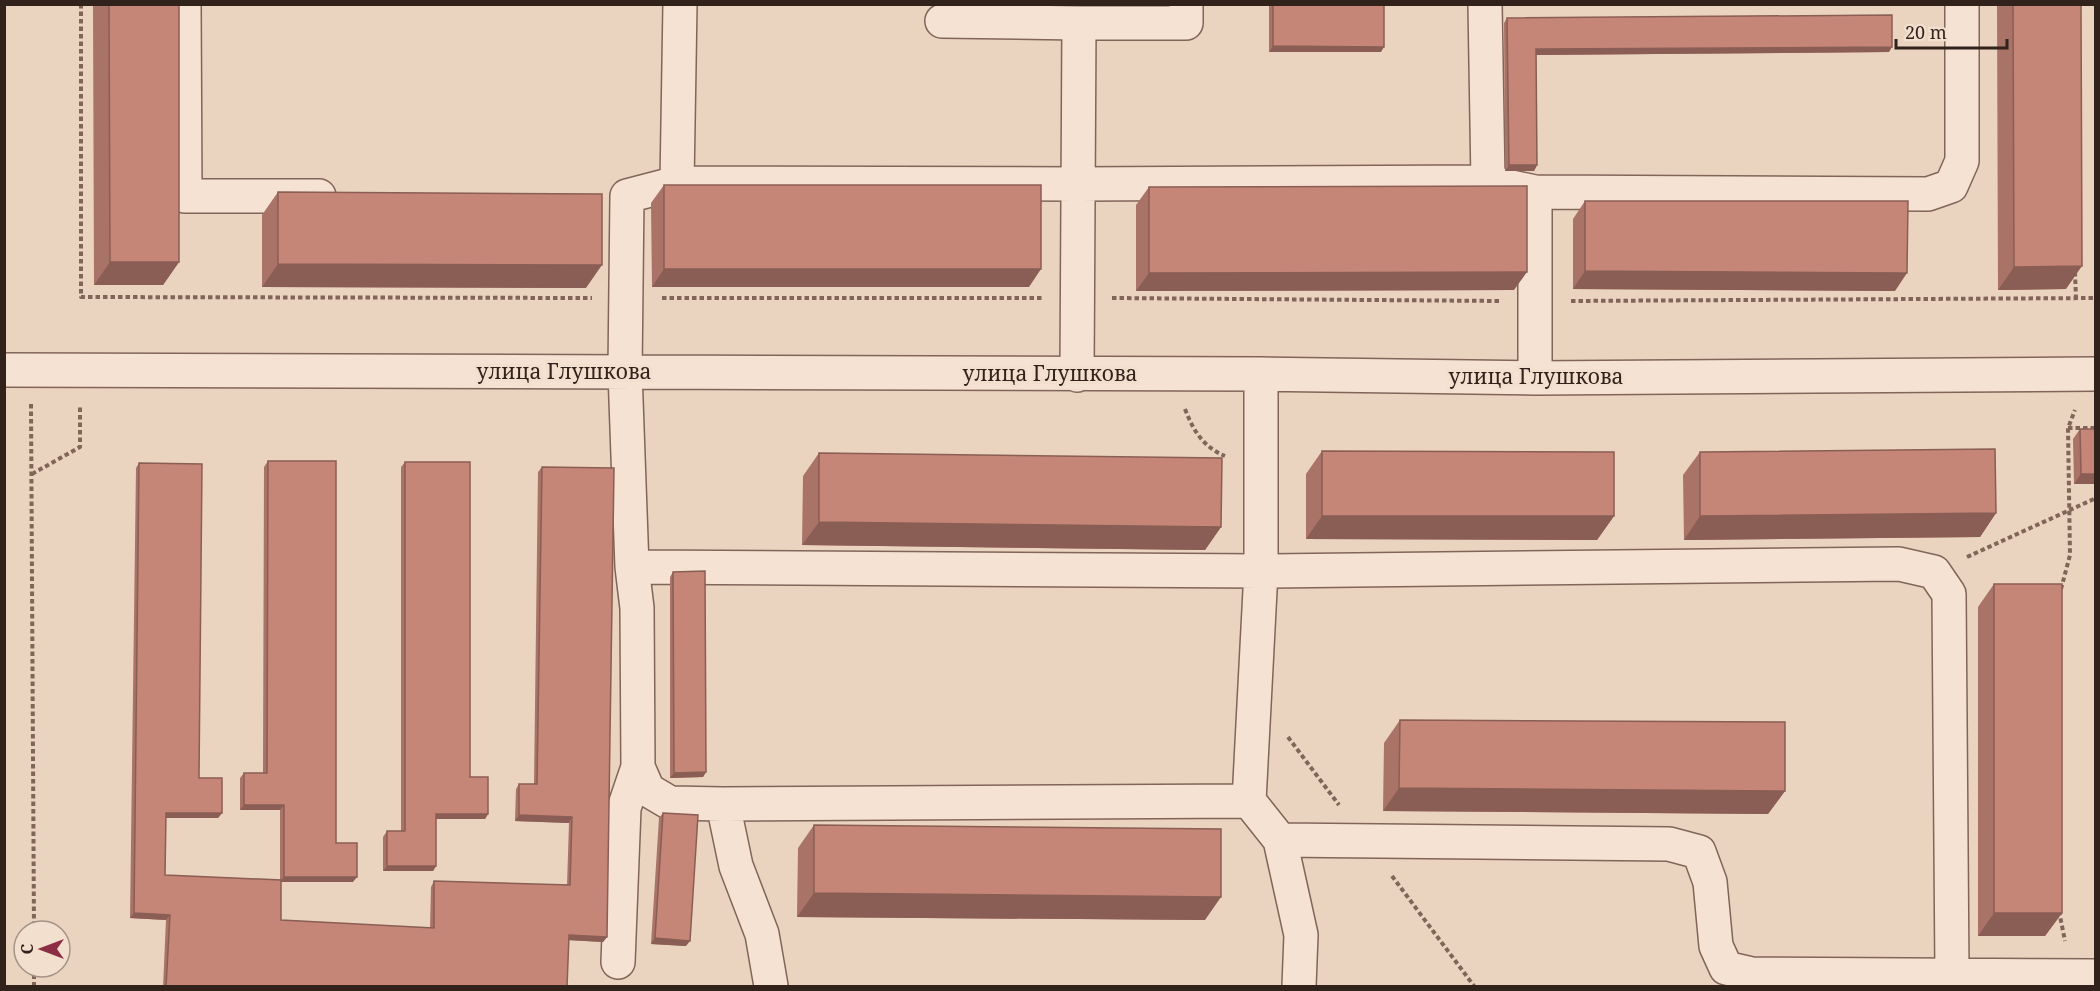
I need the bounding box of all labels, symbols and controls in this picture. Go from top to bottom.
scale bar [1896,12,2007,50]
text: 20 m [1905,20,1947,44]
street label: улица Глушкова [477,357,651,385]
street label: улица Глушкова [963,359,1137,387]
street label: улица Глушкова [1449,362,1623,390]
north arrow [12,919,72,979]
text: С [16,944,38,954]

